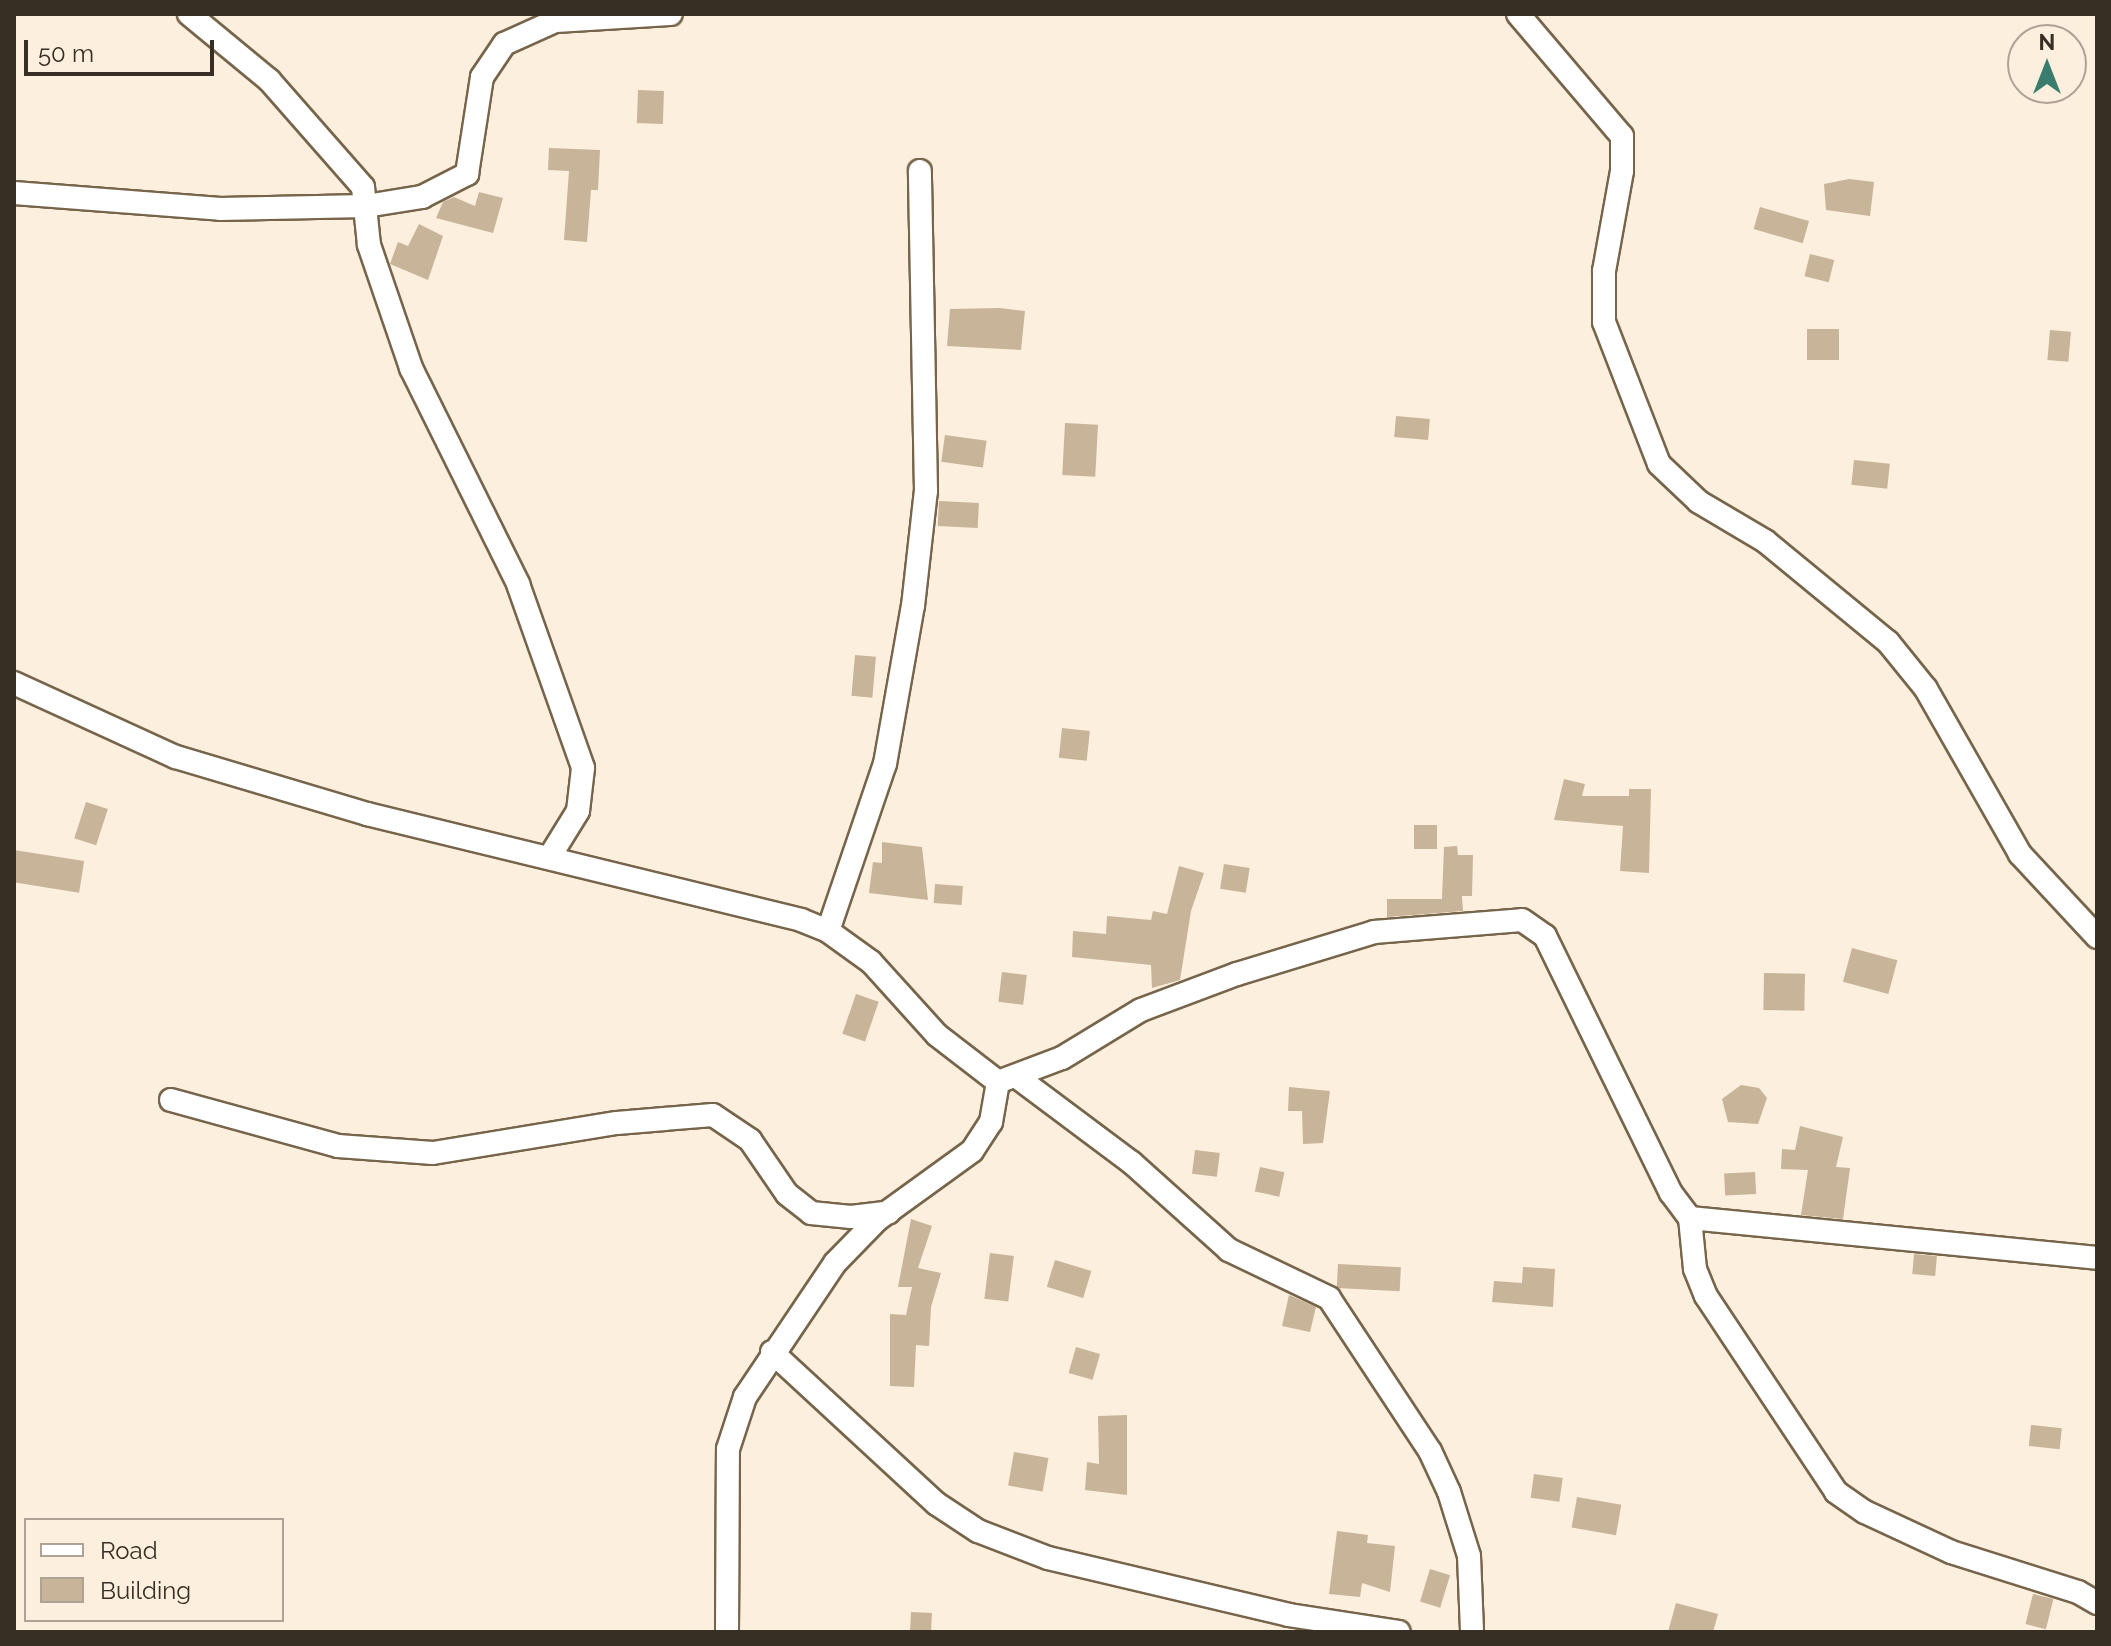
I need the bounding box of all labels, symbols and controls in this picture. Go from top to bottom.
scale bar [28,24,218,74]
north arrow [2007,24,2087,104]
text: N [2039,29,2055,55]
text: 50 m [38,39,94,68]
legend [24,1518,284,1622]
text: Road [100,1536,158,1565]
text: Building [100,1576,191,1605]

